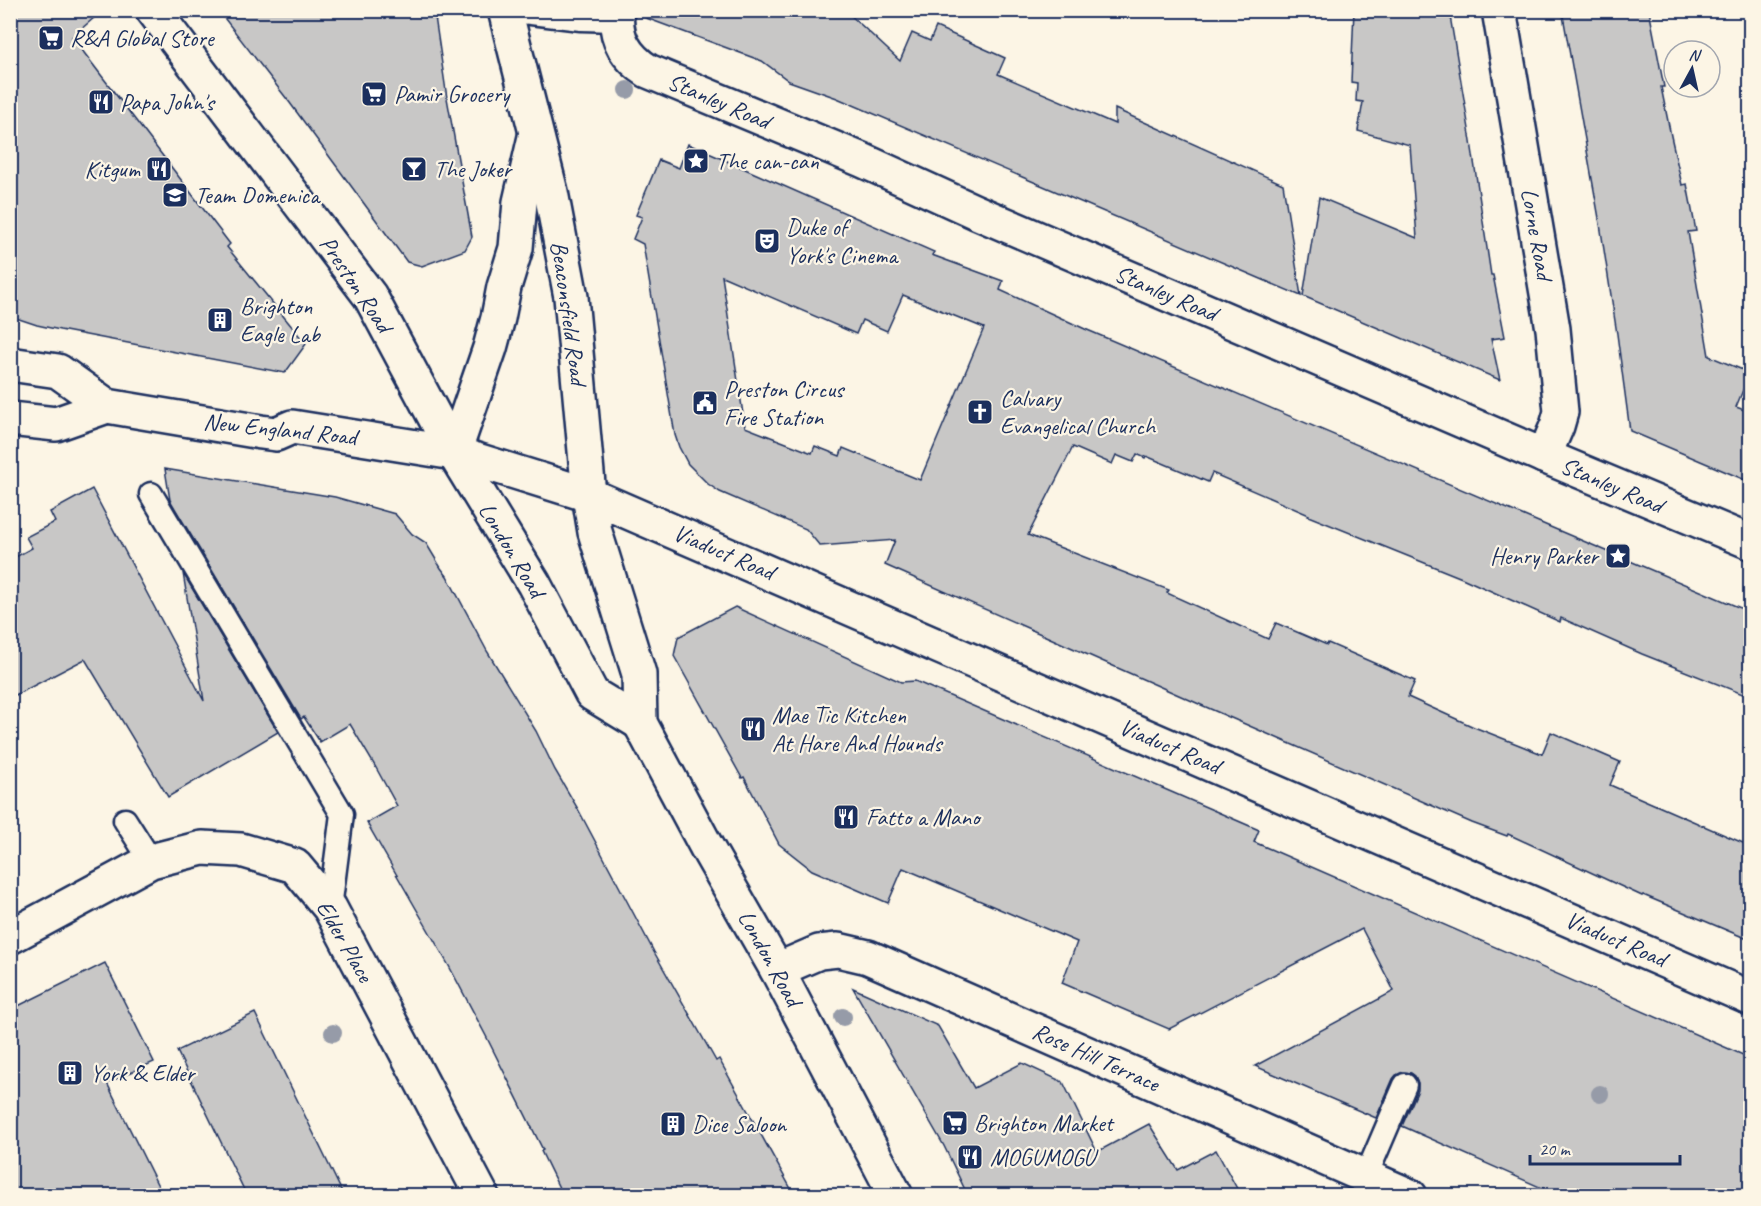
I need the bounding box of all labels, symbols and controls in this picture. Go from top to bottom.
supermarket icon: R&A Global Store [36,23,66,53]
place label: R&A Global Store [70,23,216,53]
north arrow [1662,39,1722,99]
text: N [1688,45,1703,66]
street label: Stanley Road [663,66,778,137]
supermarket icon: Pamir Grocery [359,79,389,109]
place label: Pamir Grocery [394,79,511,109]
restaurant icon: Papa John's [86,87,116,117]
place label: Papa John's [120,87,216,117]
place icon: The can-can [681,146,711,176]
place label: The can-can [716,146,819,176]
place label: Kitgum [85,154,141,184]
restaurant icon: Kitgum [144,154,174,184]
bar icon: The Joker [399,154,429,184]
place label: The Joker [434,154,514,184]
school or university icon: Team Domenica [160,180,190,210]
place label: Team Domenica [195,180,321,210]
street label: Lorne Road [1514,186,1560,285]
place label: Duke of York's Cinema [786,212,899,270]
theatre icon: Duke of York's Cinema [752,226,782,256]
street label: Preston Road [313,230,401,341]
street label: Beaconsfield Road [544,239,594,390]
street label: Stanley Road [1110,258,1225,329]
place label: Brighton Eagle Lab [240,291,321,349]
building icon: Brighton Eagle Lab [205,305,235,335]
place label: Preston Circus Fire Station [724,374,846,432]
place label: Calvary Evangelical Church [1000,383,1157,441]
public building icon: Preston Circus Fire Station [690,388,720,418]
church icon: Calvary Evangelical Church [965,397,995,427]
street label: New England Road [202,406,362,452]
street label: Stanley Road [1556,450,1671,521]
street label: London Road [472,497,554,606]
street label: Viaduct Road [669,517,782,588]
place label: Henry Parker [1490,541,1600,571]
place icon: Henry Parker [1603,541,1633,571]
place label: Mae Tic Kitchen At Hare And Hounds [772,700,944,758]
street label: Viaduct Road [1115,711,1228,782]
restaurant icon: Mae Tic Kitchen At Hare And Hounds [738,714,768,744]
restaurant icon: Fatto a Mano [831,802,861,832]
place label: Fatto a Mano [866,802,982,832]
street label: Elder Place [310,895,382,989]
street label: Viaduct Road [1561,904,1674,975]
street label: London Road [731,905,810,1014]
street label: Rose Hill Terrace [1028,1016,1166,1099]
building icon: York & Elder [55,1058,85,1088]
place label: York & Elder [90,1058,197,1088]
supermarket icon: Brighton Market [940,1108,970,1138]
place label: Brighton Market [974,1108,1115,1138]
building icon: Dice Saloon [658,1109,688,1139]
place label: Dice Saloon [692,1109,787,1139]
scale bar [1530,1128,1680,1166]
text: 20 m [1539,1138,1572,1160]
restaurant icon: MOGUMOGU [955,1142,985,1172]
place label: MOGUMOGU [990,1142,1099,1172]

